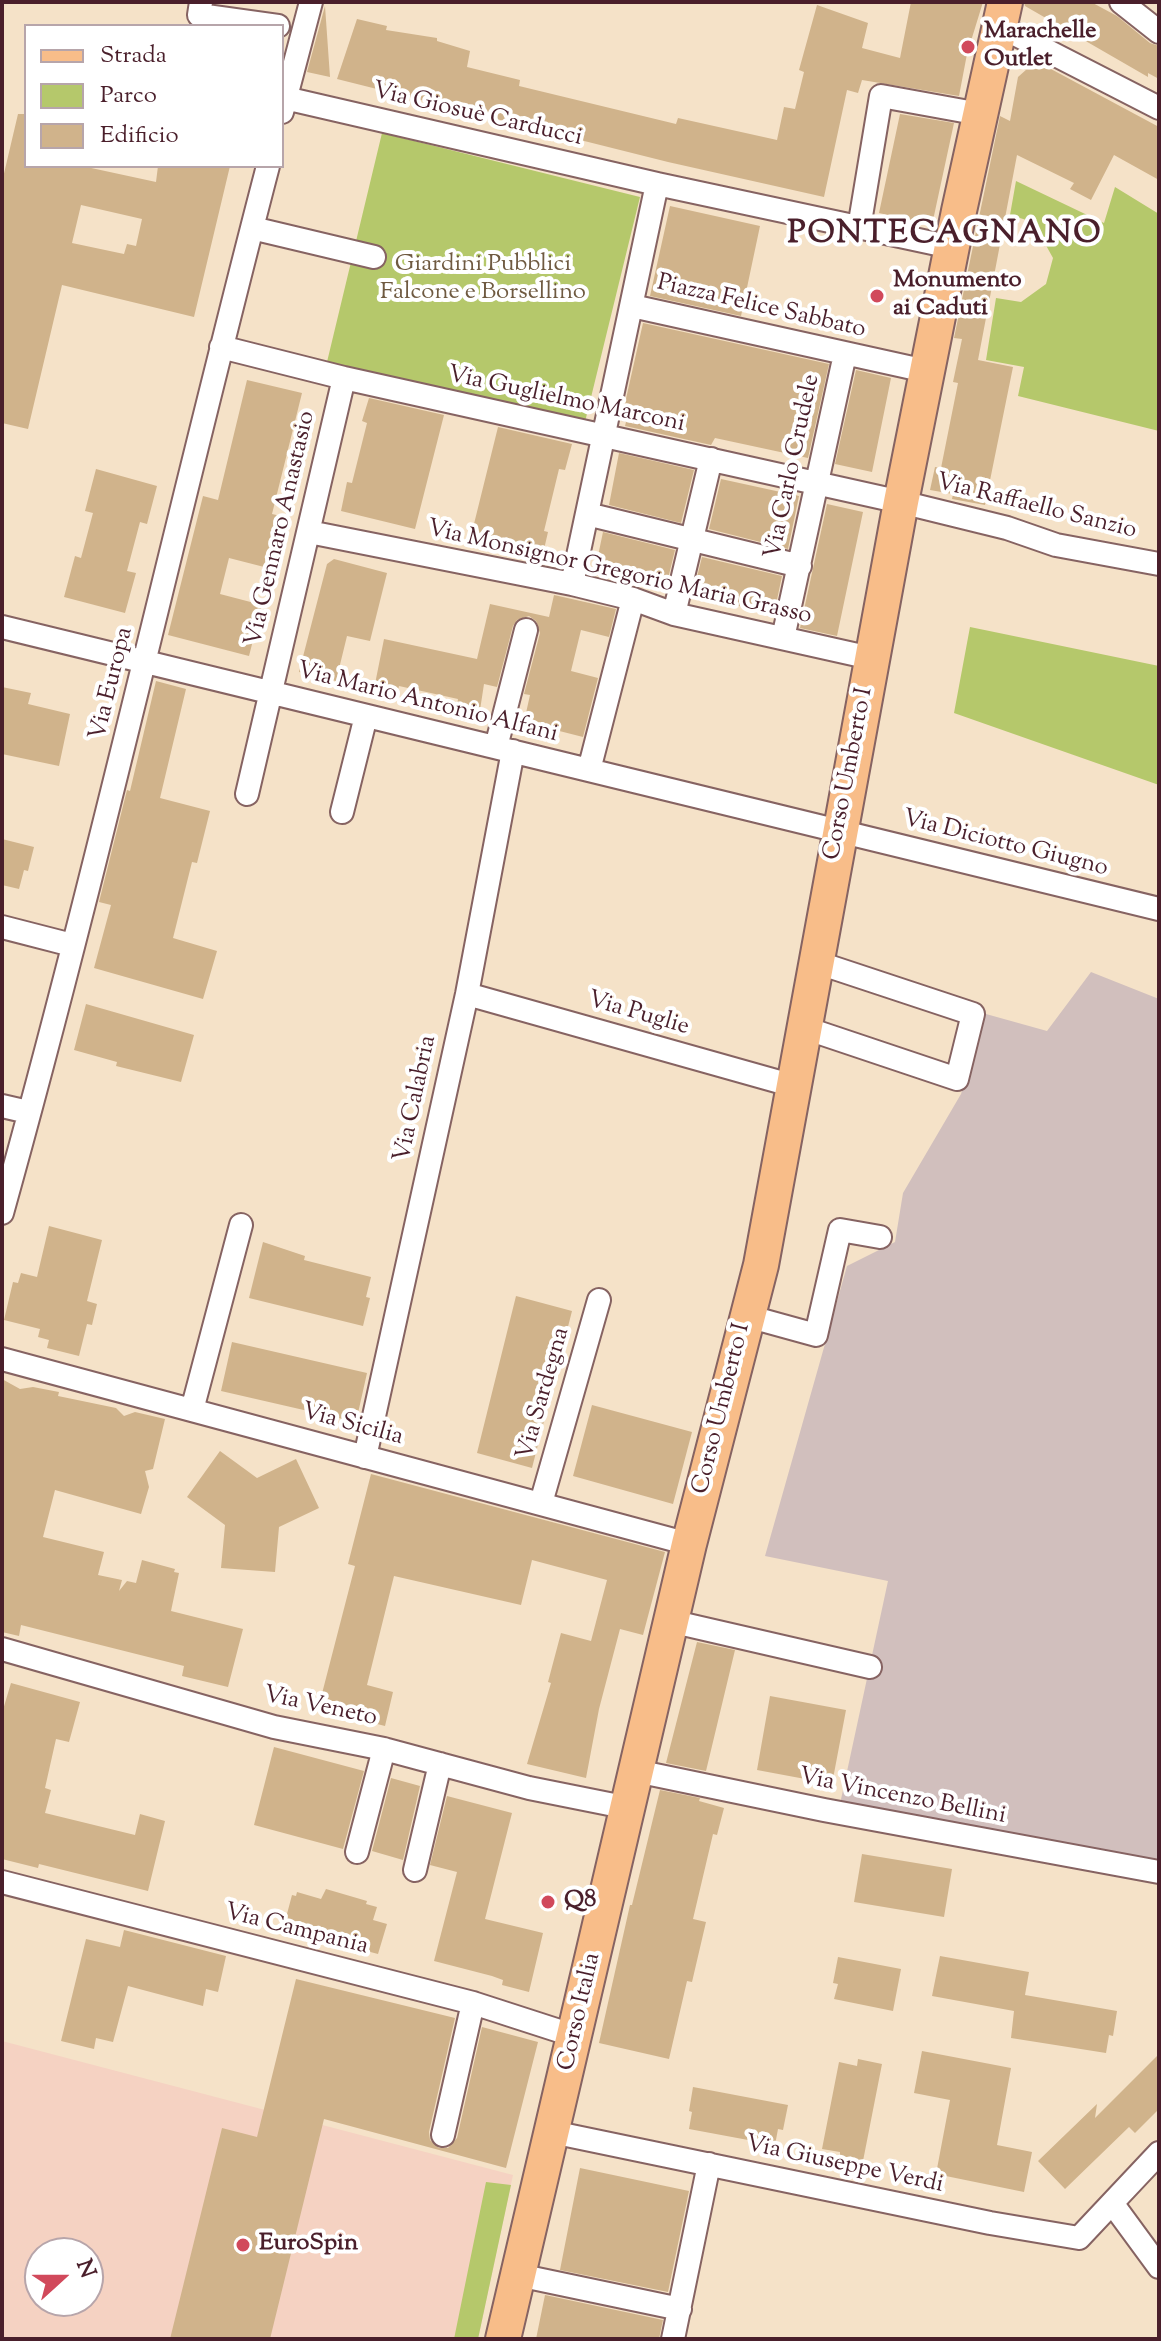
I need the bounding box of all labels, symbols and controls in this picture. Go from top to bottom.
place label: Marachelle Outlet [984,19,1096,75]
legend [24,24,284,168]
marker: Marachelle Outlet [959,38,977,56]
text: Strada [100,39,167,73]
street label: Via Giosuè Carducci [369,78,585,154]
text: Parco [100,79,157,113]
text: Edificio [100,119,179,153]
district label: PONTECAGNANO [787,218,1103,256]
park label: Giardini Pubblici Falcone e Borsellino [380,252,586,308]
place label: Monumento ai Caduti [893,268,1022,324]
street label: Piazza Felice Sabbato [654,270,868,346]
marker: Monumento ai Caduti [868,287,886,305]
street label: Via Guglielmo Marconi [445,362,687,440]
street label: Via Carlo Crudele [760,372,828,562]
street label: Via Gennaro Anastasio [241,408,323,650]
street label: Via Raffaello Sanzio [933,469,1139,547]
street label: Via Monsignor Gregorio Maria Grasso [424,516,814,632]
street label: Via Europa [85,624,141,744]
street label: Via Mario Antonio Alfani [293,658,561,750]
street label: Corso Umberto I [819,685,881,863]
street label: Via Diciotto Giugno [899,806,1111,884]
street label: Via Puglie [584,987,692,1043]
street label: Via Calabria [390,1033,444,1165]
street label: Corso Umberto I [688,1320,758,1498]
street label: Via Sardegna [512,1324,578,1464]
street label: Via Sicilia [298,1399,406,1453]
street label: Via Veneto [261,1682,379,1734]
street label: Via Vincenzo Bellini [796,1764,1008,1832]
place label: Q8 [564,1888,596,1916]
marker: Q8 [539,1893,557,1911]
street label: Via Campania [221,1899,371,1963]
street label: Corso Italia [553,1950,609,2074]
street label: Via Giuseppe Verdi [742,2131,946,2201]
place label: EuroSpin [259,2231,358,2259]
marker: EuroSpin [234,2236,252,2254]
north arrow [24,2237,104,2317]
text: N [66,2255,103,2283]

